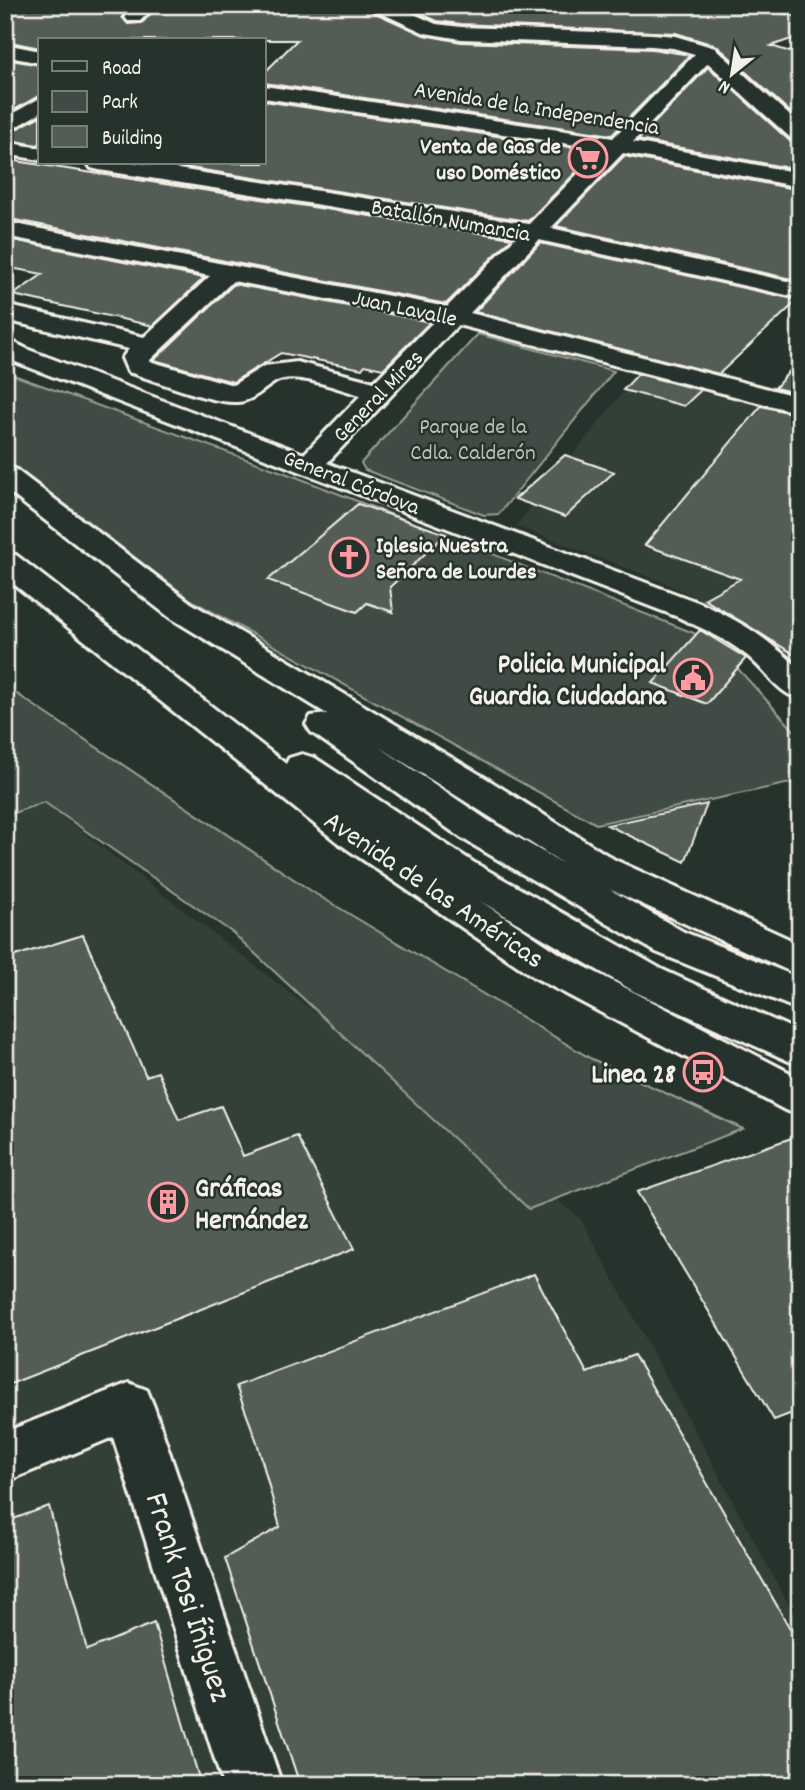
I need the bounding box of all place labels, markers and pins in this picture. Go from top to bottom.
place label: Venta de Gas de uso Doméstico [420,132,561,191]
supermarket icon: Venta de Gas de uso Doméstico [567,137,609,179]
place label: Iglesia Nuestra Señora de Lourdes [376,531,537,590]
church icon: Iglesia Nuestra Señora de Lourdes [328,536,370,578]
place label: Policia Municipal Guardia Ciudadana [469,647,667,719]
public building icon: Policia Municipal Guardia Ciudadana [672,657,714,699]
bus stop icon: Linea 28 [682,1051,724,1093]
place label: Linea 28 [591,1057,676,1097]
place label: Gráficas Hernández [195,1171,308,1243]
building icon: Gráficas Hernández [147,1181,189,1223]

